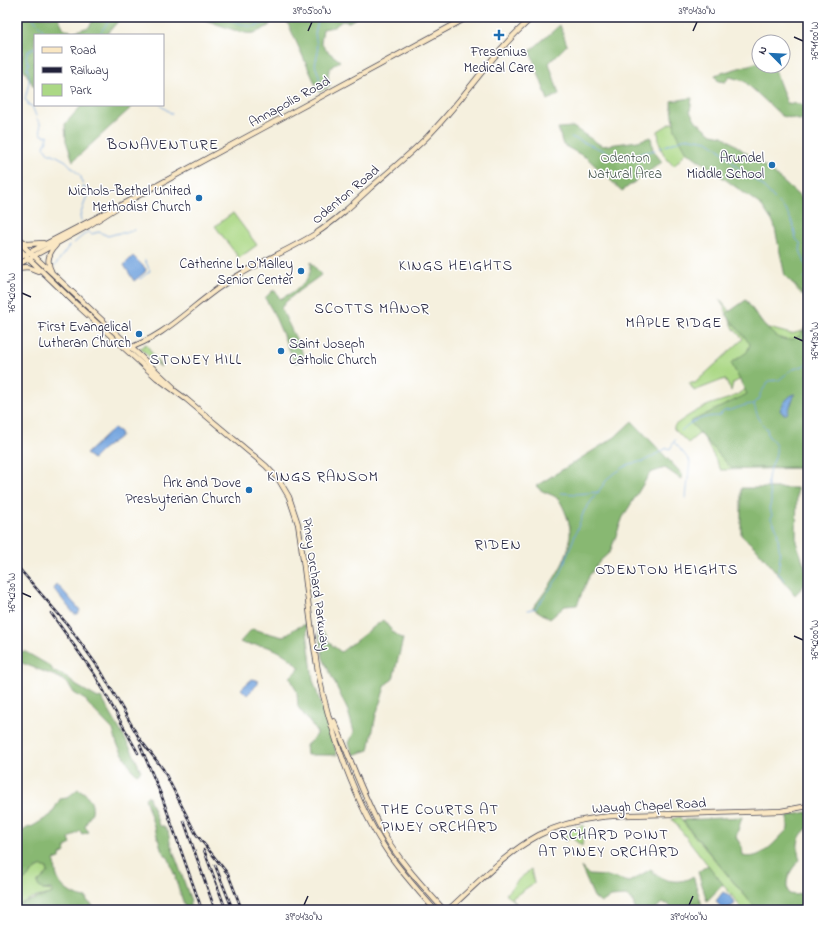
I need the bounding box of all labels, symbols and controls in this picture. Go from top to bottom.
text: 39°05'00"N [293,4,332,19]
text: 39°04'30"N [679,4,716,19]
text: 76°41'00"W [808,22,823,60]
marker: Fresenius Medical Care [493,29,505,41]
legend [34,34,164,106]
north arrow [751,34,791,74]
text: Road [70,42,96,60]
place label: Fresenius Medical Care [464,42,535,79]
text: N [754,44,772,57]
text: Railway [70,62,109,81]
street label: Annapolis Road [245,71,334,133]
text: Park [70,82,92,100]
district label: BONAVENTURE [106,134,219,156]
park label: Odenton Natural Area [588,148,662,185]
place label: Arundel Middle School [687,148,764,185]
street label: Odenton Road [307,160,385,230]
marker: Arundel Middle School [767,160,777,170]
place label: Nichols-Bethel United Methodist Church [68,181,191,218]
marker: Nichols-Bethel United Methodist Church [194,193,204,203]
place label: Catherine L. O'Malley Senior Center [180,254,294,291]
district label: KINGS HEIGHTS [399,255,513,277]
marker: Catherine L. O'Malley Senior Center [296,266,306,276]
text: 76°42'00"W [5,273,20,313]
district label: SCOTTS MANOR [314,298,430,320]
district label: MAPLE RIDGE [626,312,722,334]
place label: First Evangelical Lutheran Church [37,317,131,354]
text: 76°41'30"W [808,322,823,360]
marker: First Evangelical Lutheran Church [134,329,144,339]
place label: Saint Joseph Catholic Church [289,334,377,371]
marker: Saint Joseph Catholic Church [276,346,286,356]
district label: STONEY HILL [150,349,242,371]
district label: KINGS RANSOM [267,466,379,488]
place label: Ark and Dove Presbyterian Church [126,473,242,511]
marker: Ark and Dove Presbyterian Church [244,485,254,495]
street label: Piney Orchard Parkway [295,517,335,652]
district label: RIDEN [474,534,522,556]
district label: ODENTON HEIGHTS [596,559,738,581]
text: 76°42'30"W [5,573,20,613]
text: 76°42'00"W [808,620,823,660]
street label: Waugh Chapel Road [591,793,707,821]
district label: THE COURTS AT PINEY ORCHARD [381,799,499,838]
district label: ORCHARD POINT AT PINEY ORCHARD [538,824,680,863]
text: 39°04'30"N [286,910,323,925]
text: 39°04'00"N [670,910,708,925]

